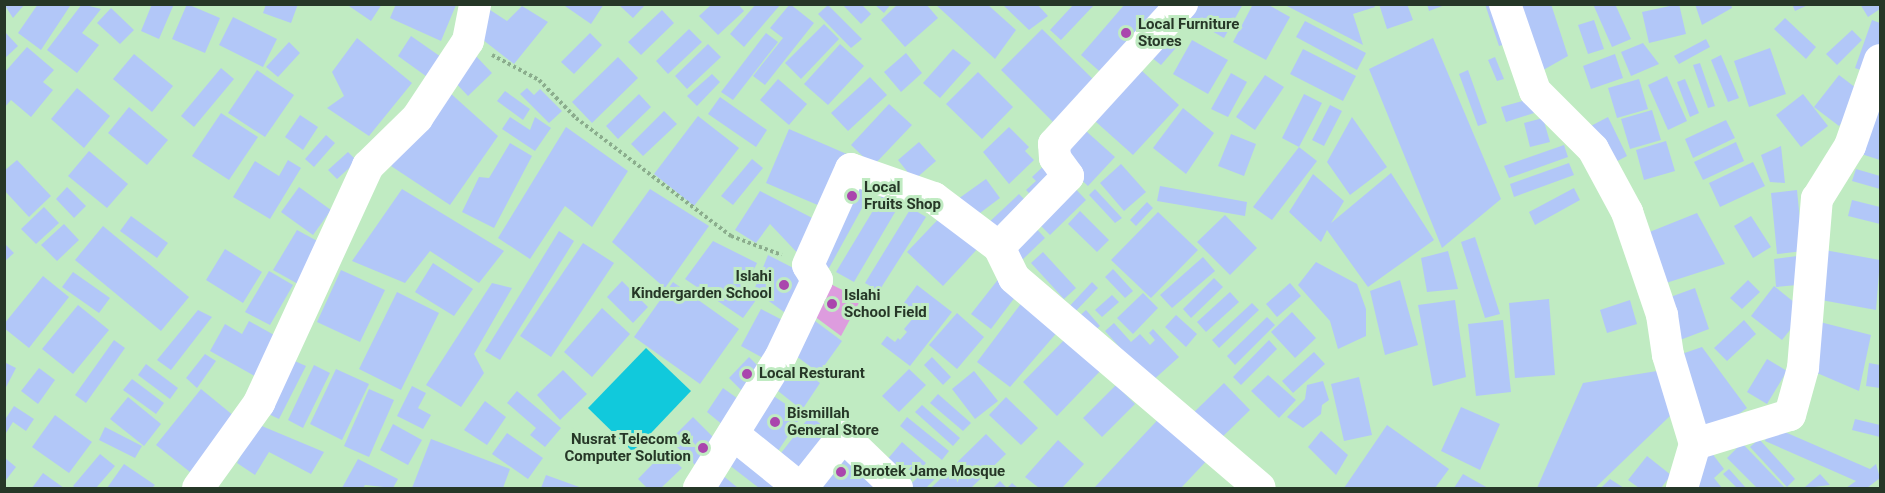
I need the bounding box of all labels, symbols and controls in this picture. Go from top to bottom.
place label: Local Furniture Stores [1138,15,1239,50]
marker: Local Furniture Stores [1119,26,1133,40]
place label: Local Fruits Shop [864,178,941,213]
marker: Local Fruits Shop [845,189,859,203]
place label: Islahi Kindergarden School [631,267,772,302]
marker: Islahi Kindergarden School [777,278,791,292]
place label: Islahi School Field [844,286,927,321]
marker: Islahi School Field [825,297,839,311]
place label: Local Resturant [759,365,865,383]
marker: Local Resturant [740,367,754,381]
place label: Bismillah General Store [787,404,879,439]
marker: Bismillah General Store [768,415,782,429]
place label: Nusrat Telecom & Computer Solution [564,430,691,465]
marker: Nusrat Telecom & Computer Solution [696,441,710,455]
place label: Borotek Jame Mosque [853,463,1005,481]
marker: Borotek Jame Mosque [834,465,848,479]

